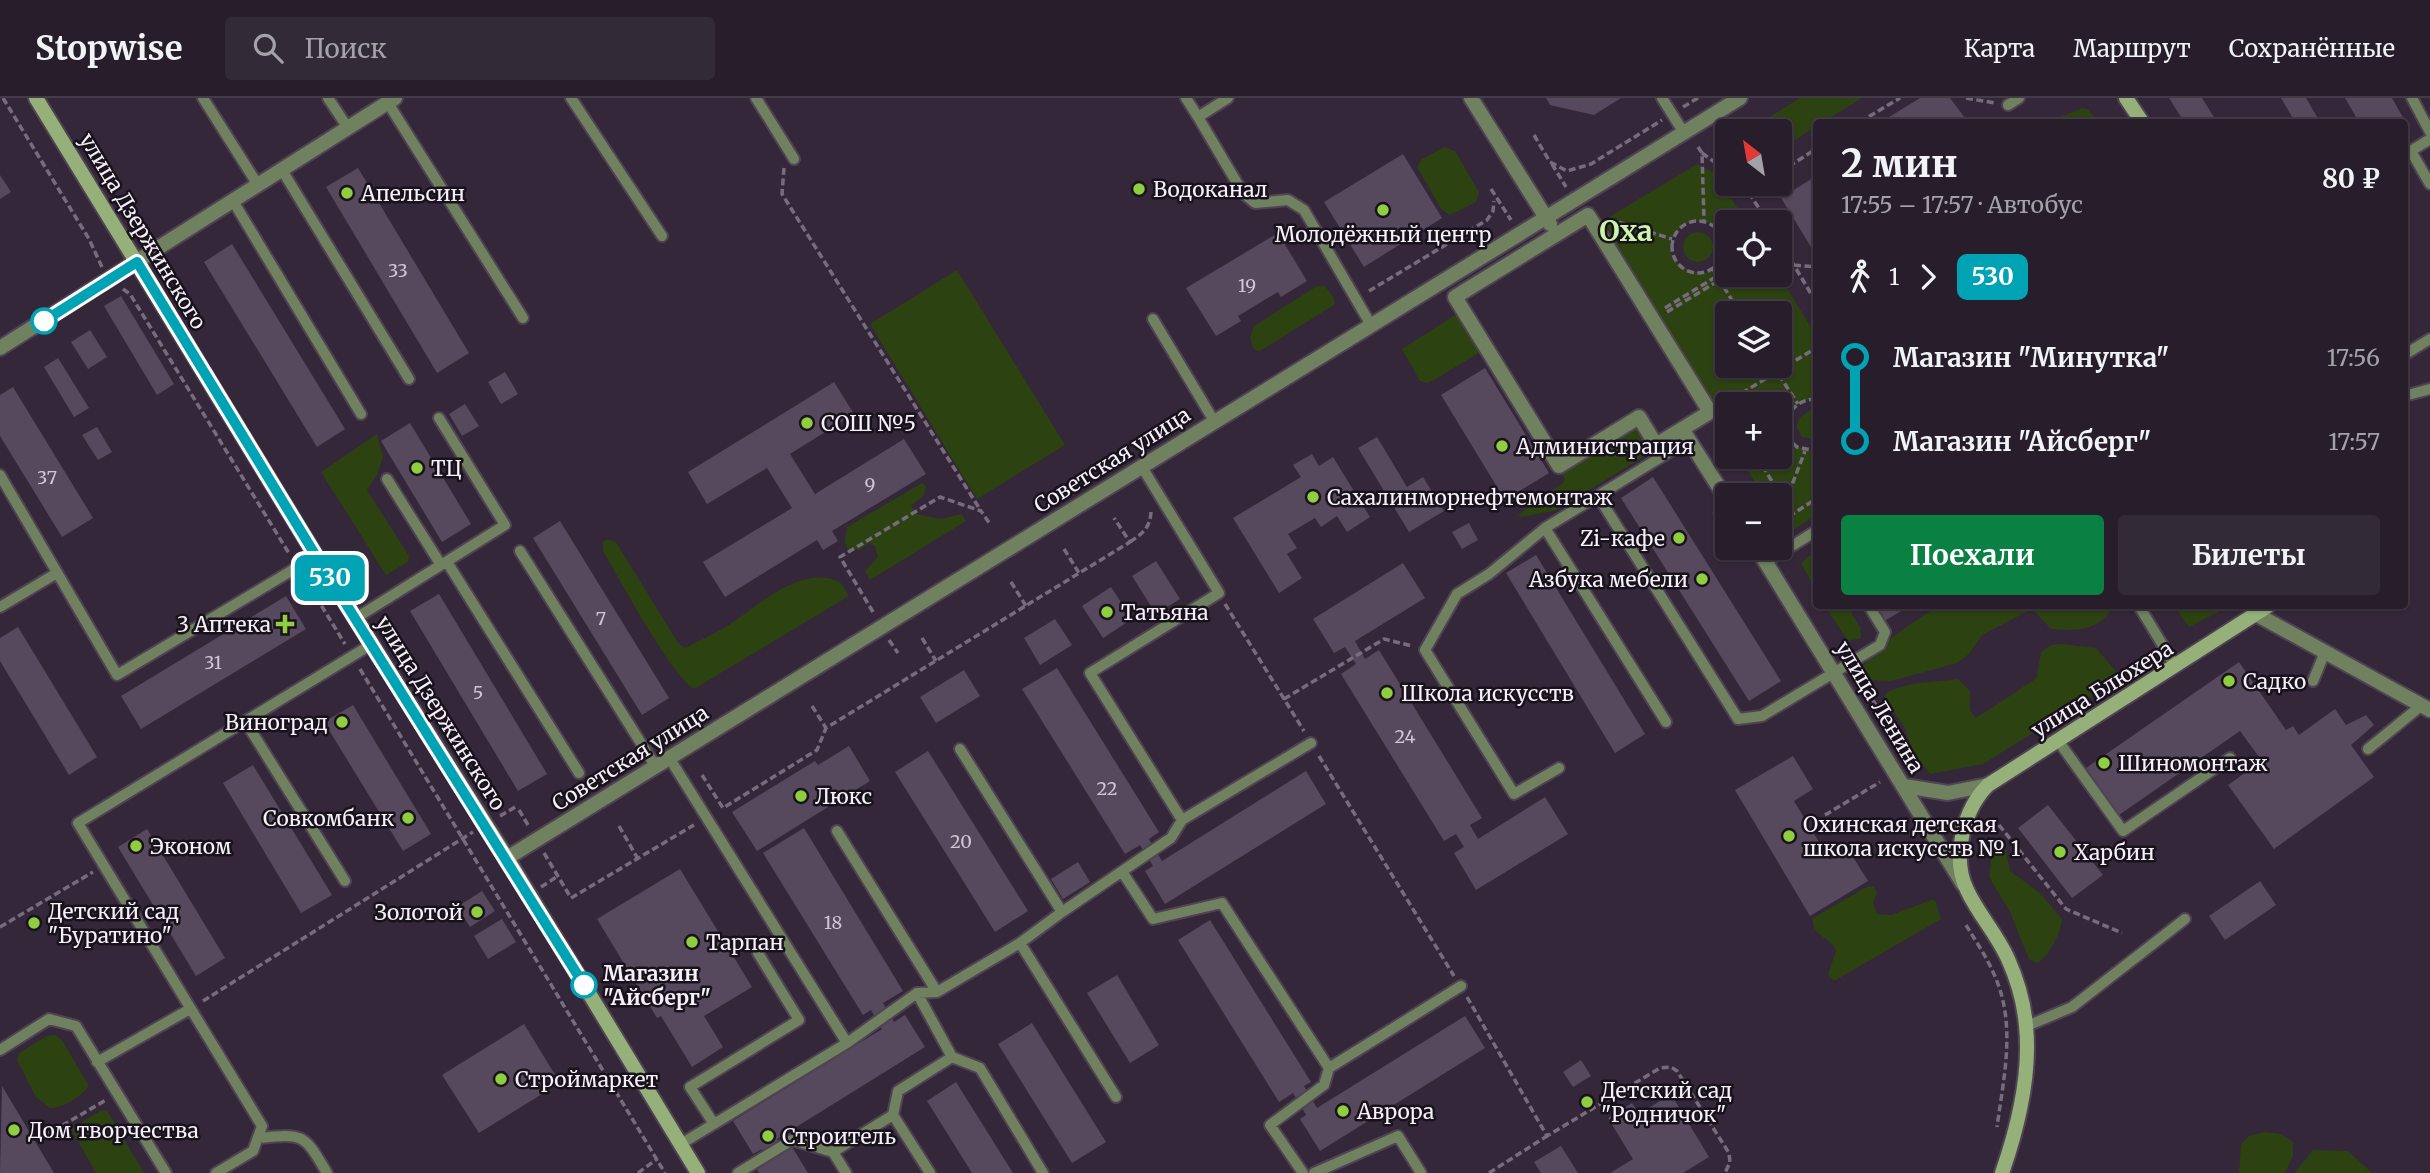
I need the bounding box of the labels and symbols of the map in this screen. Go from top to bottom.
north arrow [1715,119,1792,196]
street label: улица Дзержинского [74,128,212,334]
place label: Водоканал [1153,176,1267,203]
place label: Апельсин [360,180,465,207]
marker: Водоканал [1131,181,1147,197]
marker: Апельсин [339,185,355,201]
marker: Молодёжный центр [1375,202,1391,218]
district label: Оха [1599,213,1653,249]
place label: Молодёжный центр [1275,221,1491,248]
house number: 33 [388,259,408,282]
house number: 19 [1238,274,1256,297]
unlabelled marker [31,308,57,334]
street label: Советская улица [1029,401,1195,519]
place label: СОШ №5 [821,410,916,437]
marker: СОШ №5 [799,415,815,431]
place label: Администрация [1515,433,1694,460]
marker: Администрация [1494,438,1510,454]
place label: ТЦ [431,455,462,482]
marker: ТЦ [409,460,425,476]
house number: 37 [37,466,57,489]
house number: 9 [865,473,875,496]
place label: Сахалинморнефтемонтаж [1327,484,1613,511]
marker: Сахалинморнефтемонтаж [1305,489,1321,505]
place label: Zi-кафе [1580,525,1665,552]
marker: Zi-кафе [1671,530,1687,546]
line badge: 530 [290,555,370,601]
place label: Азбука мебели [1528,566,1688,593]
marker: Азбука мебели [1694,571,1710,587]
place label: Татьяна [1121,599,1209,626]
marker: Татьяна [1099,604,1115,620]
house number: 7 [596,607,606,630]
place label: 3 Аптека [177,611,271,638]
street label: улица Дзержинского [370,611,512,815]
marker: 3 Аптека [277,616,293,632]
street label: улица Блюхера [2026,635,2178,743]
street label: улица Ленина [1830,636,1930,778]
house number: 31 [204,651,222,674]
place label: Садко [2243,668,2306,695]
marker: Садко [2221,673,2237,689]
place label: Школа искусств [1401,680,1574,707]
house number: 5 [473,681,483,704]
marker: Школа искусств [1379,685,1395,701]
street label: Советская улица [547,699,713,817]
place label: Виноград [225,709,328,736]
marker: Виноград [334,714,350,730]
house number: 24 [1394,725,1416,748]
place label: Шиномонтаж [2118,750,2268,777]
marker: Шиномонтаж [2096,755,2112,771]
house number: 22 [1096,777,1118,800]
place label: Люкс [815,783,872,810]
marker: Люкс [793,788,809,804]
place label: Совкомбанк [263,805,394,832]
marker: Совкомбанк [400,810,416,826]
place label: Охинская детская школа искусств № 1 [1803,811,2020,862]
marker: Охинская детская школа искусств № 1 [1781,828,1797,844]
house number: 20 [950,830,972,853]
place label: Эконом [150,833,232,860]
marker: Эконом [128,838,144,854]
place label: Харбин [2074,839,2155,866]
marker: Харбин [2052,844,2068,860]
place label: Детский сад "Буратино" [48,898,179,949]
place label: Золотой [374,899,463,926]
marker: Золотой [469,904,485,920]
house number: 18 [824,911,842,934]
marker: Детский сад "Буратино" [26,915,42,931]
place label: Тарпан [706,929,784,956]
marker: Тарпан [684,934,700,950]
place label: Магазин "Айсберг" [603,960,711,1011]
marker: Магазин "Айсберг" [571,972,597,998]
place label: Строймаркет [515,1066,659,1093]
marker: Строймаркет [493,1071,509,1087]
place label: Детский сад "Родничок" [1601,1077,1732,1128]
marker: Детский сад "Родничок" [1579,1094,1595,1110]
place label: Аврора [1356,1098,1434,1125]
marker: Аврора [1335,1103,1351,1119]
place label: Дом творчества [28,1117,199,1144]
marker: Дом творчества [6,1122,22,1138]
place label: Строитель [782,1123,896,1150]
marker: Строитель [760,1128,776,1144]

